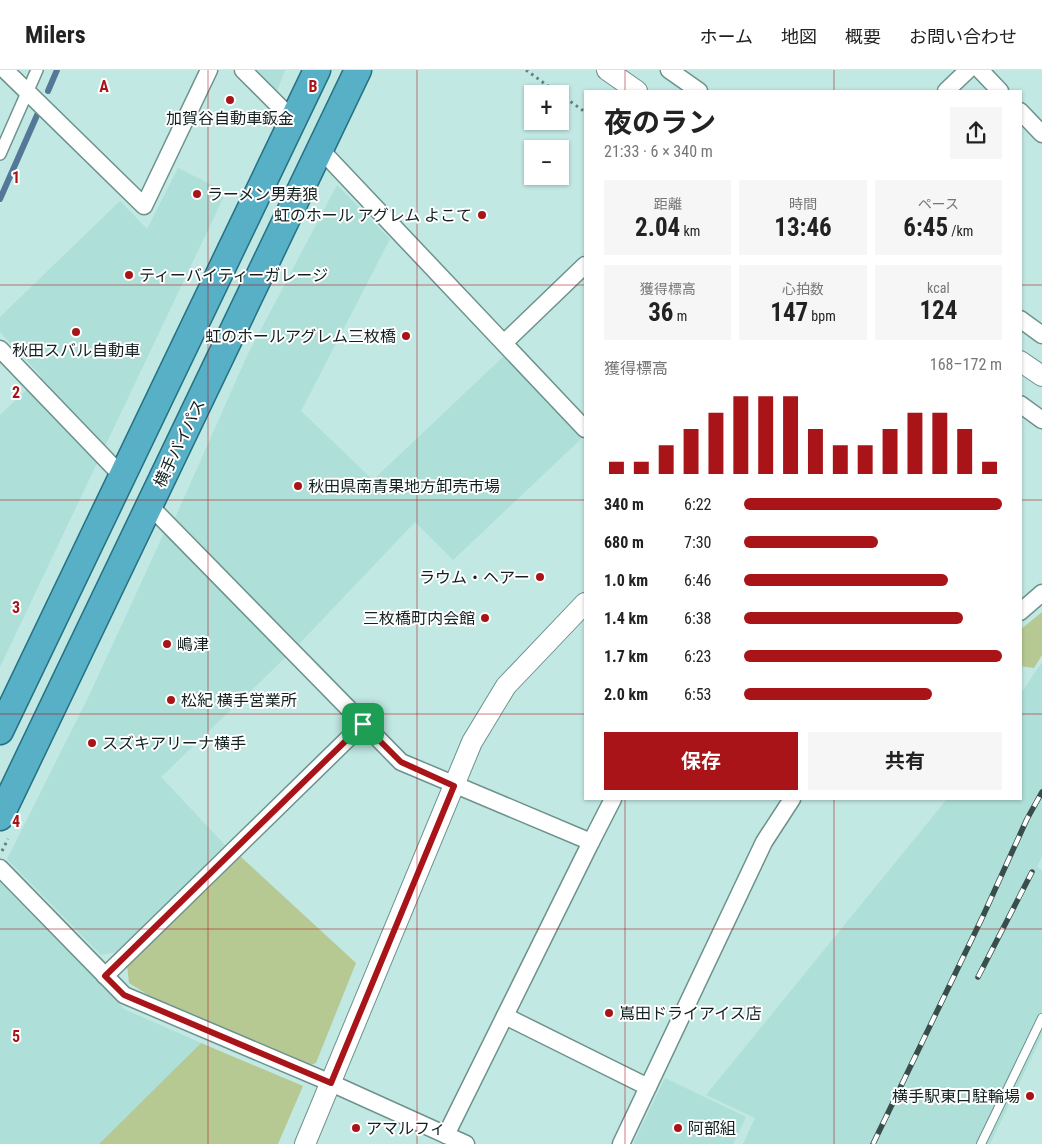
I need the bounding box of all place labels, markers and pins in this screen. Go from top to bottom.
marker: 加賀谷自動車鈑金 [224,94,236,106]
place label: 加賀谷自動車鈑金 [166,109,294,128]
place label: ラーメン男寿狼 [207,185,318,204]
marker: ラーメン男寿狼 [191,188,203,200]
place label: 虹のホール アグレム よこて [274,206,472,225]
marker: 虹のホール アグレム よこて [476,209,488,221]
place label: ティーバイティーガレージ [139,266,328,285]
marker: ティーバイティーガレージ [123,269,135,281]
marker: 秋田スバル自動車 [70,326,82,338]
place label: 虹のホールアグレム三枚橋 [205,327,396,346]
marker: 虹のホールアグレム三枚橋 [400,330,412,342]
place label: 秋田スバル自動車 [12,341,140,360]
place label: 秋田県南青果地方卸売市場 [308,477,500,496]
marker: 秋田県南青果地方卸売市場 [292,480,304,492]
place label: ラウム・ヘアー [419,568,530,587]
marker: ラウム・ヘアー [534,571,546,583]
place label: 三枚橋町内会館 [363,609,475,628]
marker: 三枚橋町内会館 [479,612,491,624]
place label: 嶋津 [177,635,209,654]
marker: 嶋津 [161,638,173,650]
place label: 松紀 横手営業所 [181,691,297,710]
marker: 松紀 横手営業所 [165,694,177,706]
pin [342,703,384,745]
place label: スズキアリーナ横手 [102,734,246,753]
marker: スズキアリーナ横手 [86,737,98,749]
place label: 嶌田ドライアイス店 [619,1004,762,1023]
marker: 嶌田ドライアイス店 [603,1007,615,1019]
place label: 横手駅東口駐輪場 [892,1087,1020,1106]
marker: 横手駅東口駐輪場 [1024,1090,1036,1102]
place label: アマルフィ [366,1119,446,1138]
place label: 阿部組 [688,1119,736,1138]
marker: アマルフィ [350,1122,362,1134]
marker: 阿部組 [672,1122,684,1134]

